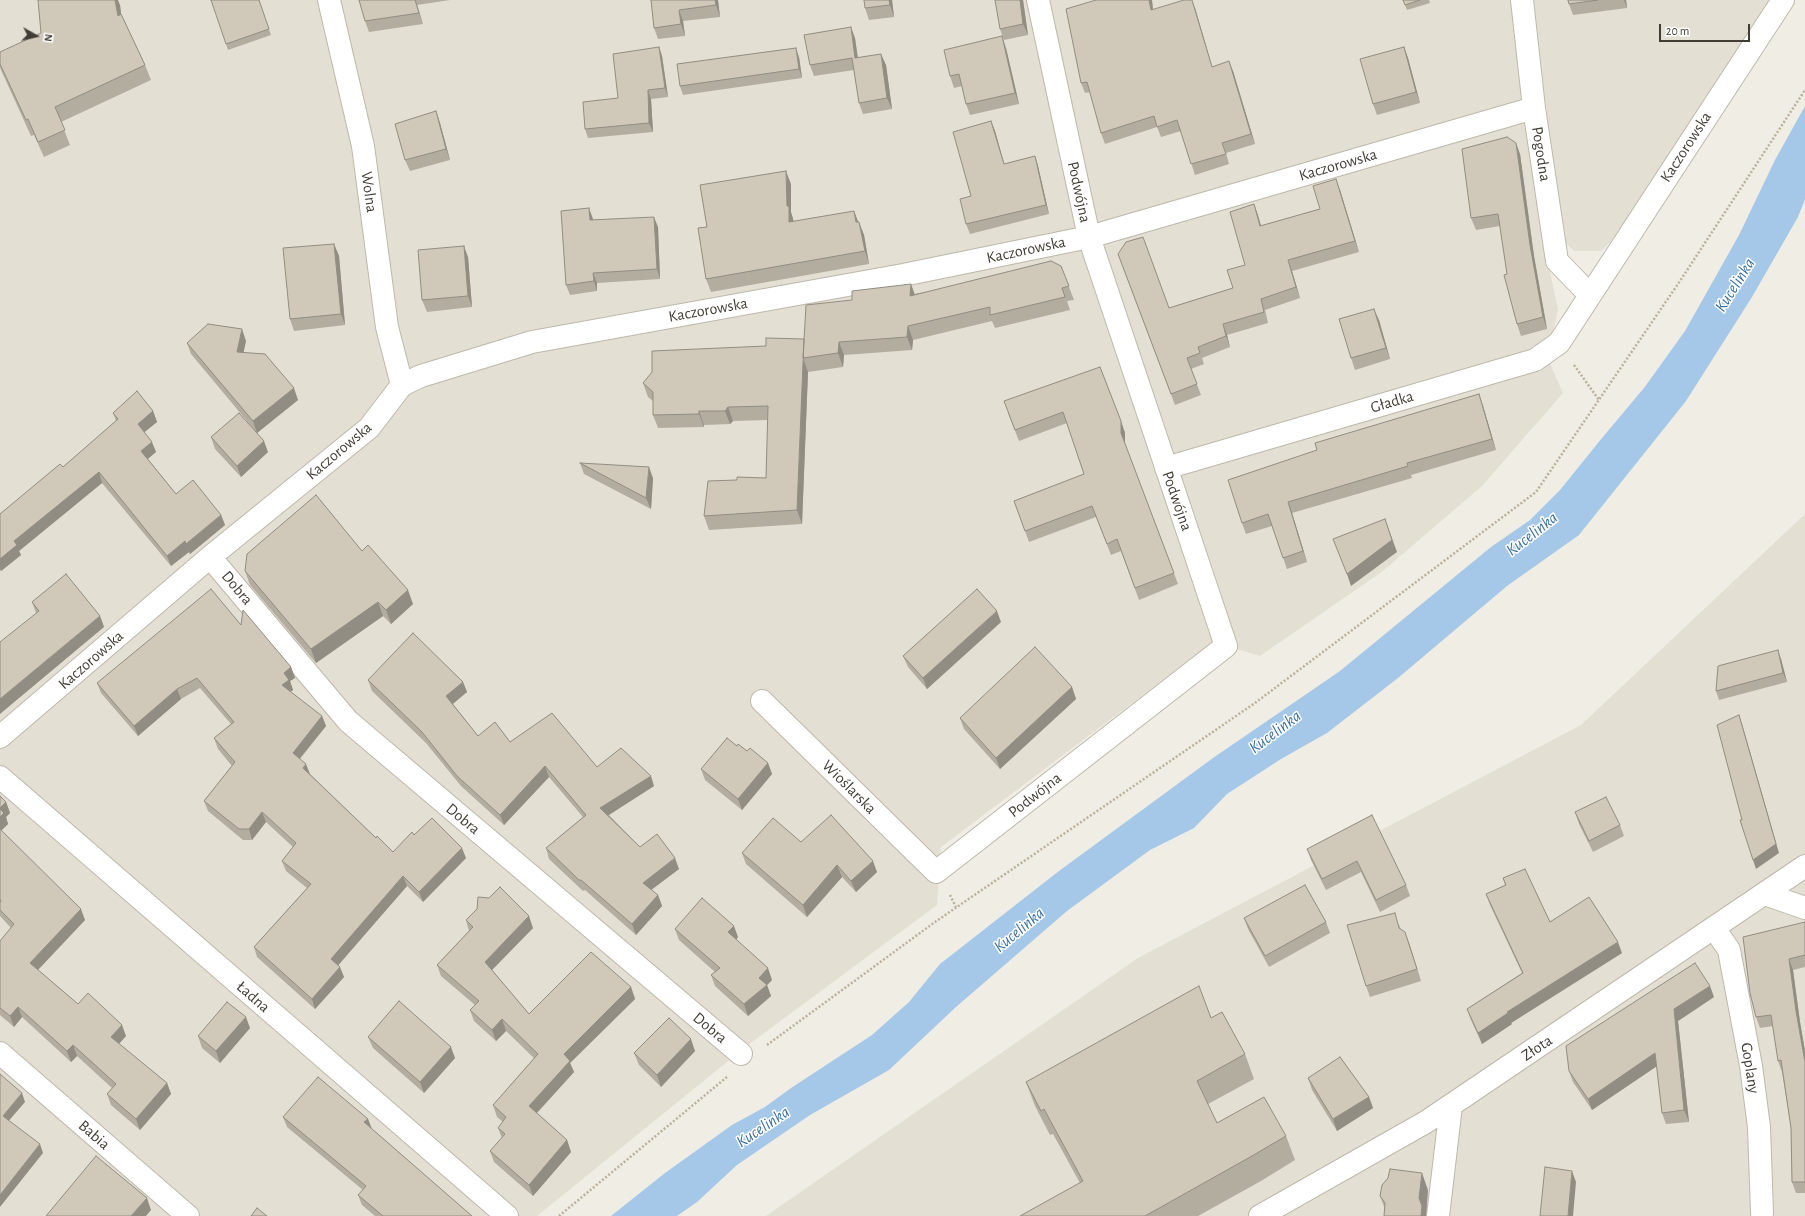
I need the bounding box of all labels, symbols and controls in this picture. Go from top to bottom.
north arrow [16,16,56,56]
scale bar [1661,16,1752,42]
text: 20 m [1666,25,1689,37]
text: N [42,33,54,42]
street label: Kaczorowska [1656,108,1716,186]
street label: Pogodna [1527,125,1555,183]
street label: Kaczorowska [1297,145,1379,185]
street label: Podwójna [1063,160,1095,224]
street label: Wolna [357,170,381,214]
street label: Kaczorowska [985,232,1067,268]
water label: Kucelinka [1711,254,1759,316]
street label: Kaczorowska [667,294,749,326]
street label: Gładka [1368,387,1416,417]
street label: Kaczorowska [302,418,376,484]
street label: Podwójna [1158,469,1196,533]
water label: Kucelinka [1502,508,1562,560]
street label: Dobra [217,567,257,609]
street label: Kaczorowska [54,626,128,694]
water label: Kucelinka [1245,706,1305,758]
street label: Wioślarska [818,756,880,818]
street label: Podwójna [1005,768,1065,822]
street label: Dobra [442,799,484,839]
water label: Kucelinka [990,903,1048,957]
street label: Ładna [232,977,274,1017]
street label: Dobra [689,1008,731,1048]
street label: Złota [1518,1031,1556,1065]
street label: Goplany [1737,1041,1763,1095]
water label: Kucelinka [733,1102,793,1152]
street label: Babia [74,1116,114,1154]

